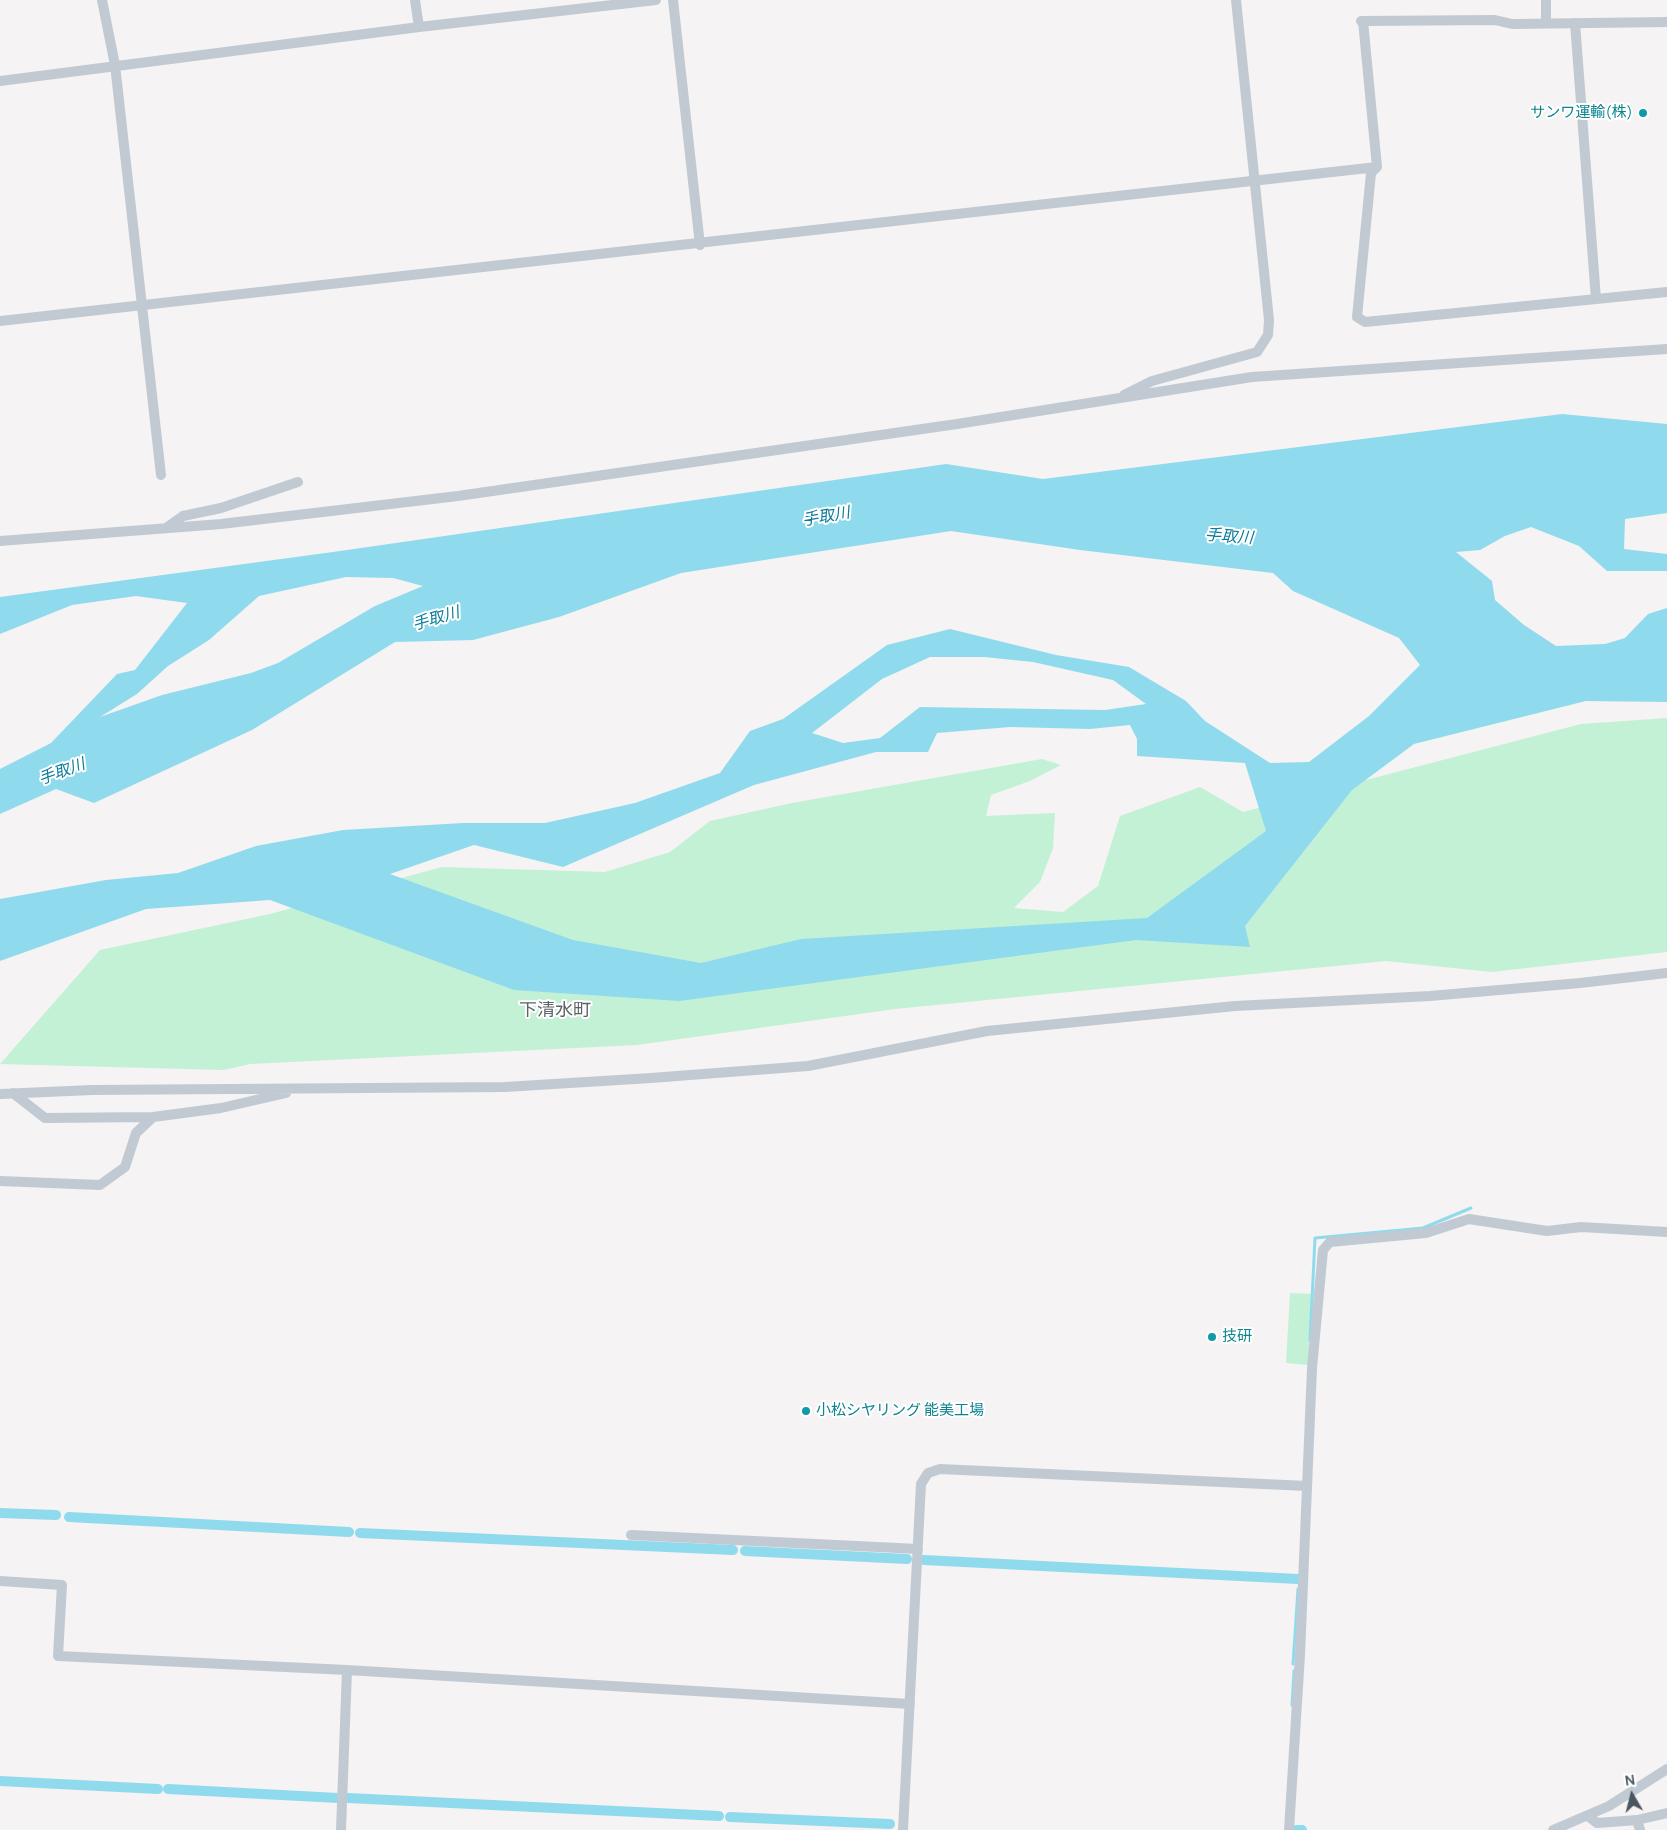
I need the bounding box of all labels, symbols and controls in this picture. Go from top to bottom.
place label: サンワ運輸(株) [1530,104,1633,122]
marker: サンワ運輸(株) [1637,107,1649,119]
water label: 手取川 [801,503,851,531]
water label: 手取川 [1204,526,1254,548]
water label: 手取川 [410,603,462,635]
water label: 手取川 [36,755,88,789]
district label: 下清水町 [519,1000,591,1022]
place label: 技研 [1222,1328,1252,1346]
marker: 技研 [1206,1331,1218,1343]
place label: 小松シヤリング 能美工場 [816,1402,984,1420]
marker: 小松シヤリング 能美工場 [800,1405,812,1417]
north arrow [1607,1770,1657,1820]
text: N [1624,1770,1636,1790]

